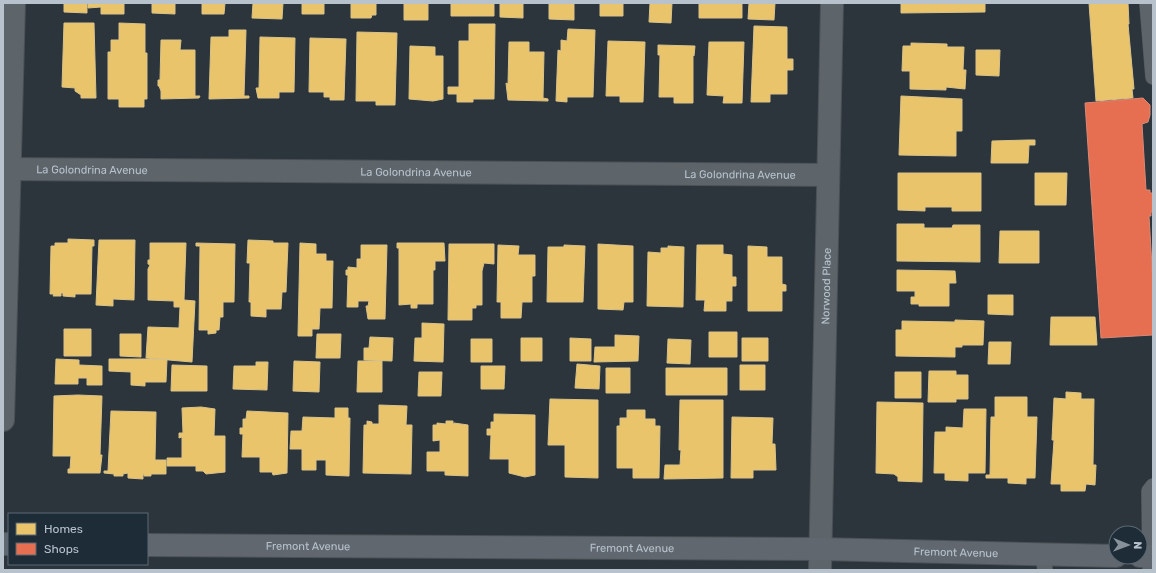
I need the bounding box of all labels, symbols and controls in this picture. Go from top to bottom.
street label: La Golondrina Avenue [36,163,148,177]
street label: La Golondrina Avenue [360,166,472,179]
street label: La Golondrina Avenue [684,168,796,182]
street label: Norwood Place [819,248,834,325]
legend [8,513,148,565]
text: Homes [44,522,83,536]
north arrow [1108,525,1148,565]
street label: Fremont Avenue [266,540,350,553]
text: N [1131,541,1144,549]
text: Shops [44,542,79,556]
street label: Fremont Avenue [590,542,674,555]
street label: Fremont Avenue [914,545,998,560]

